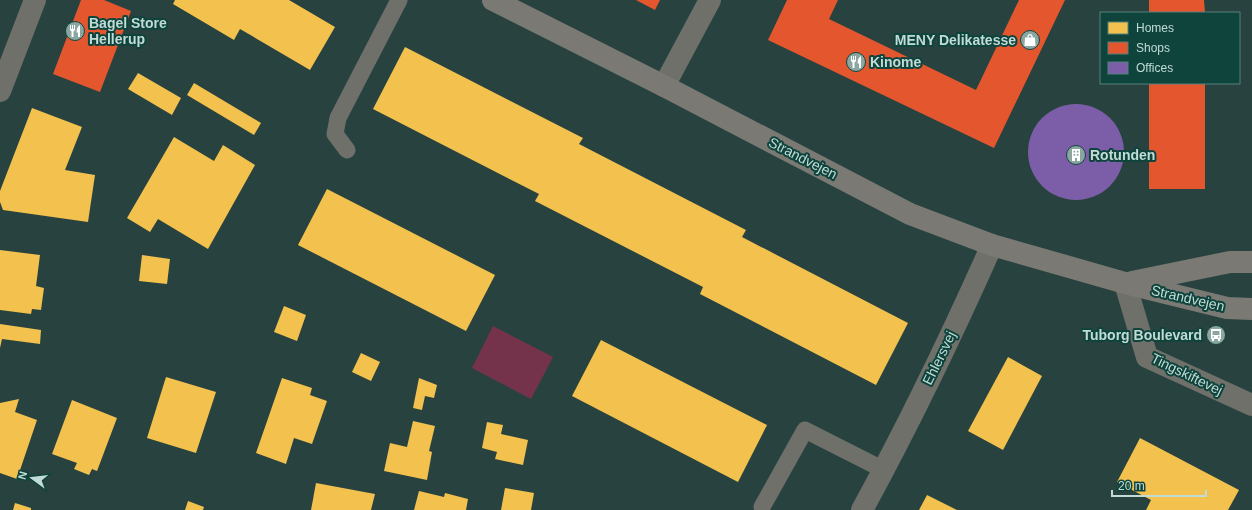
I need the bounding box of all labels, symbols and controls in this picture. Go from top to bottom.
legend [1100,12,1240,84]
place label: Bagel Store Hellerup [89,15,167,47]
restaurant icon: Bagel Store Hellerup [64,20,86,42]
text: Homes [1136,21,1174,35]
shop icon: MENY Delikatesse [1019,29,1041,51]
place label: MENY Delikatesse [895,32,1016,48]
text: Shops [1136,41,1170,55]
restaurant icon: Kinome [845,51,867,73]
place label: Kinome [870,54,922,70]
text: Offices [1136,61,1173,75]
street label: Strandvejen [766,134,840,182]
building icon: Rotunden [1065,144,1087,166]
place label: Rotunden [1090,147,1155,163]
street label: Strandvejen [1150,282,1226,314]
bus stop icon: Tuborg Boulevard [1205,324,1227,346]
place label: Tuborg Boulevard [1082,327,1202,343]
street label: Ehlersvej [919,329,959,387]
street label: Tingskiftevej [1149,350,1225,398]
north arrow [12,458,52,498]
text: N [16,470,29,481]
scale bar [1112,472,1206,498]
text: 20 m [1118,479,1145,493]

